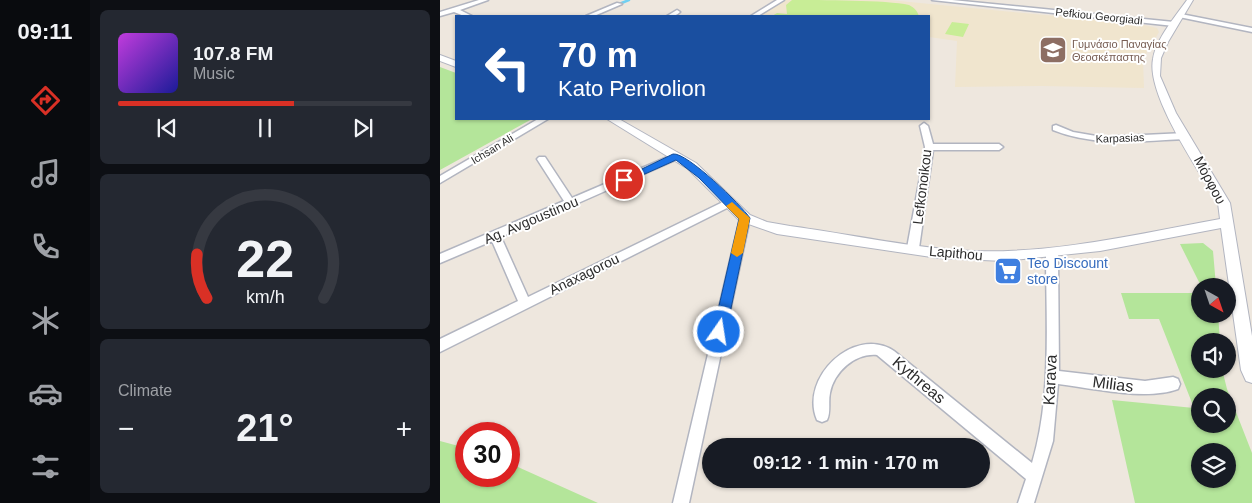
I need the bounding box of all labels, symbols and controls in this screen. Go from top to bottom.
street label: Pefkiou Georgiadi [1055,5,1143,27]
text: 09:11 [17,19,73,44]
icon: left [475,35,540,100]
text: 70 m [558,35,638,74]
school or university icon: Γυμνάσιο Παναγίας Θεοσκέπαστης [1038,35,1068,65]
place label: Γυμνάσιο Παναγίας Θεοσκέπαστης [1072,38,1166,63]
text: 107.8 FM [193,43,273,64]
text: Music [193,65,235,82]
text: Kato Perivolion [558,76,706,101]
icon: directions [28,83,63,118]
icon: previous [153,114,181,142]
icon: pause [251,114,279,142]
icon: next [349,114,377,142]
street label: Karpasias [1095,131,1145,145]
street label: Ichsan Ali [469,132,515,166]
street label: Lefkonoikou [909,149,935,225]
street label: Μόρφου [1191,153,1229,207]
icon: music [28,156,63,191]
pin [603,159,645,201]
icon: arrive [610,166,638,194]
street label: Ag. Avgoustinou [481,193,581,247]
icon: phone [28,229,63,264]
text: 22 [236,230,294,288]
street label: Lapithou [929,243,983,263]
street label: Anaxagorou [547,250,621,298]
place label: Teo Discount store [1027,255,1108,287]
supermarket icon: Teo Discount store [993,256,1023,286]
north arrow [1191,278,1236,322]
map controls [1191,278,1236,488]
text: km/h [246,287,284,307]
icon: climate [28,303,63,338]
position arrow [692,305,744,357]
button: sound [1191,333,1236,378]
street label: Kythreas [889,353,949,407]
street label: Karava [1040,354,1060,406]
street label: Milias [1092,373,1134,395]
icon: car [28,376,63,411]
text: Climate [118,382,172,399]
button: search [1191,388,1236,433]
text: 21° [236,407,294,449]
text: − [118,413,134,444]
text: + [396,413,412,444]
speed limit sign: 30 [455,422,520,487]
button: layers [1191,443,1236,488]
icon: filters [28,449,63,484]
text: 09:12 · 1 min · 170 m [753,452,939,473]

